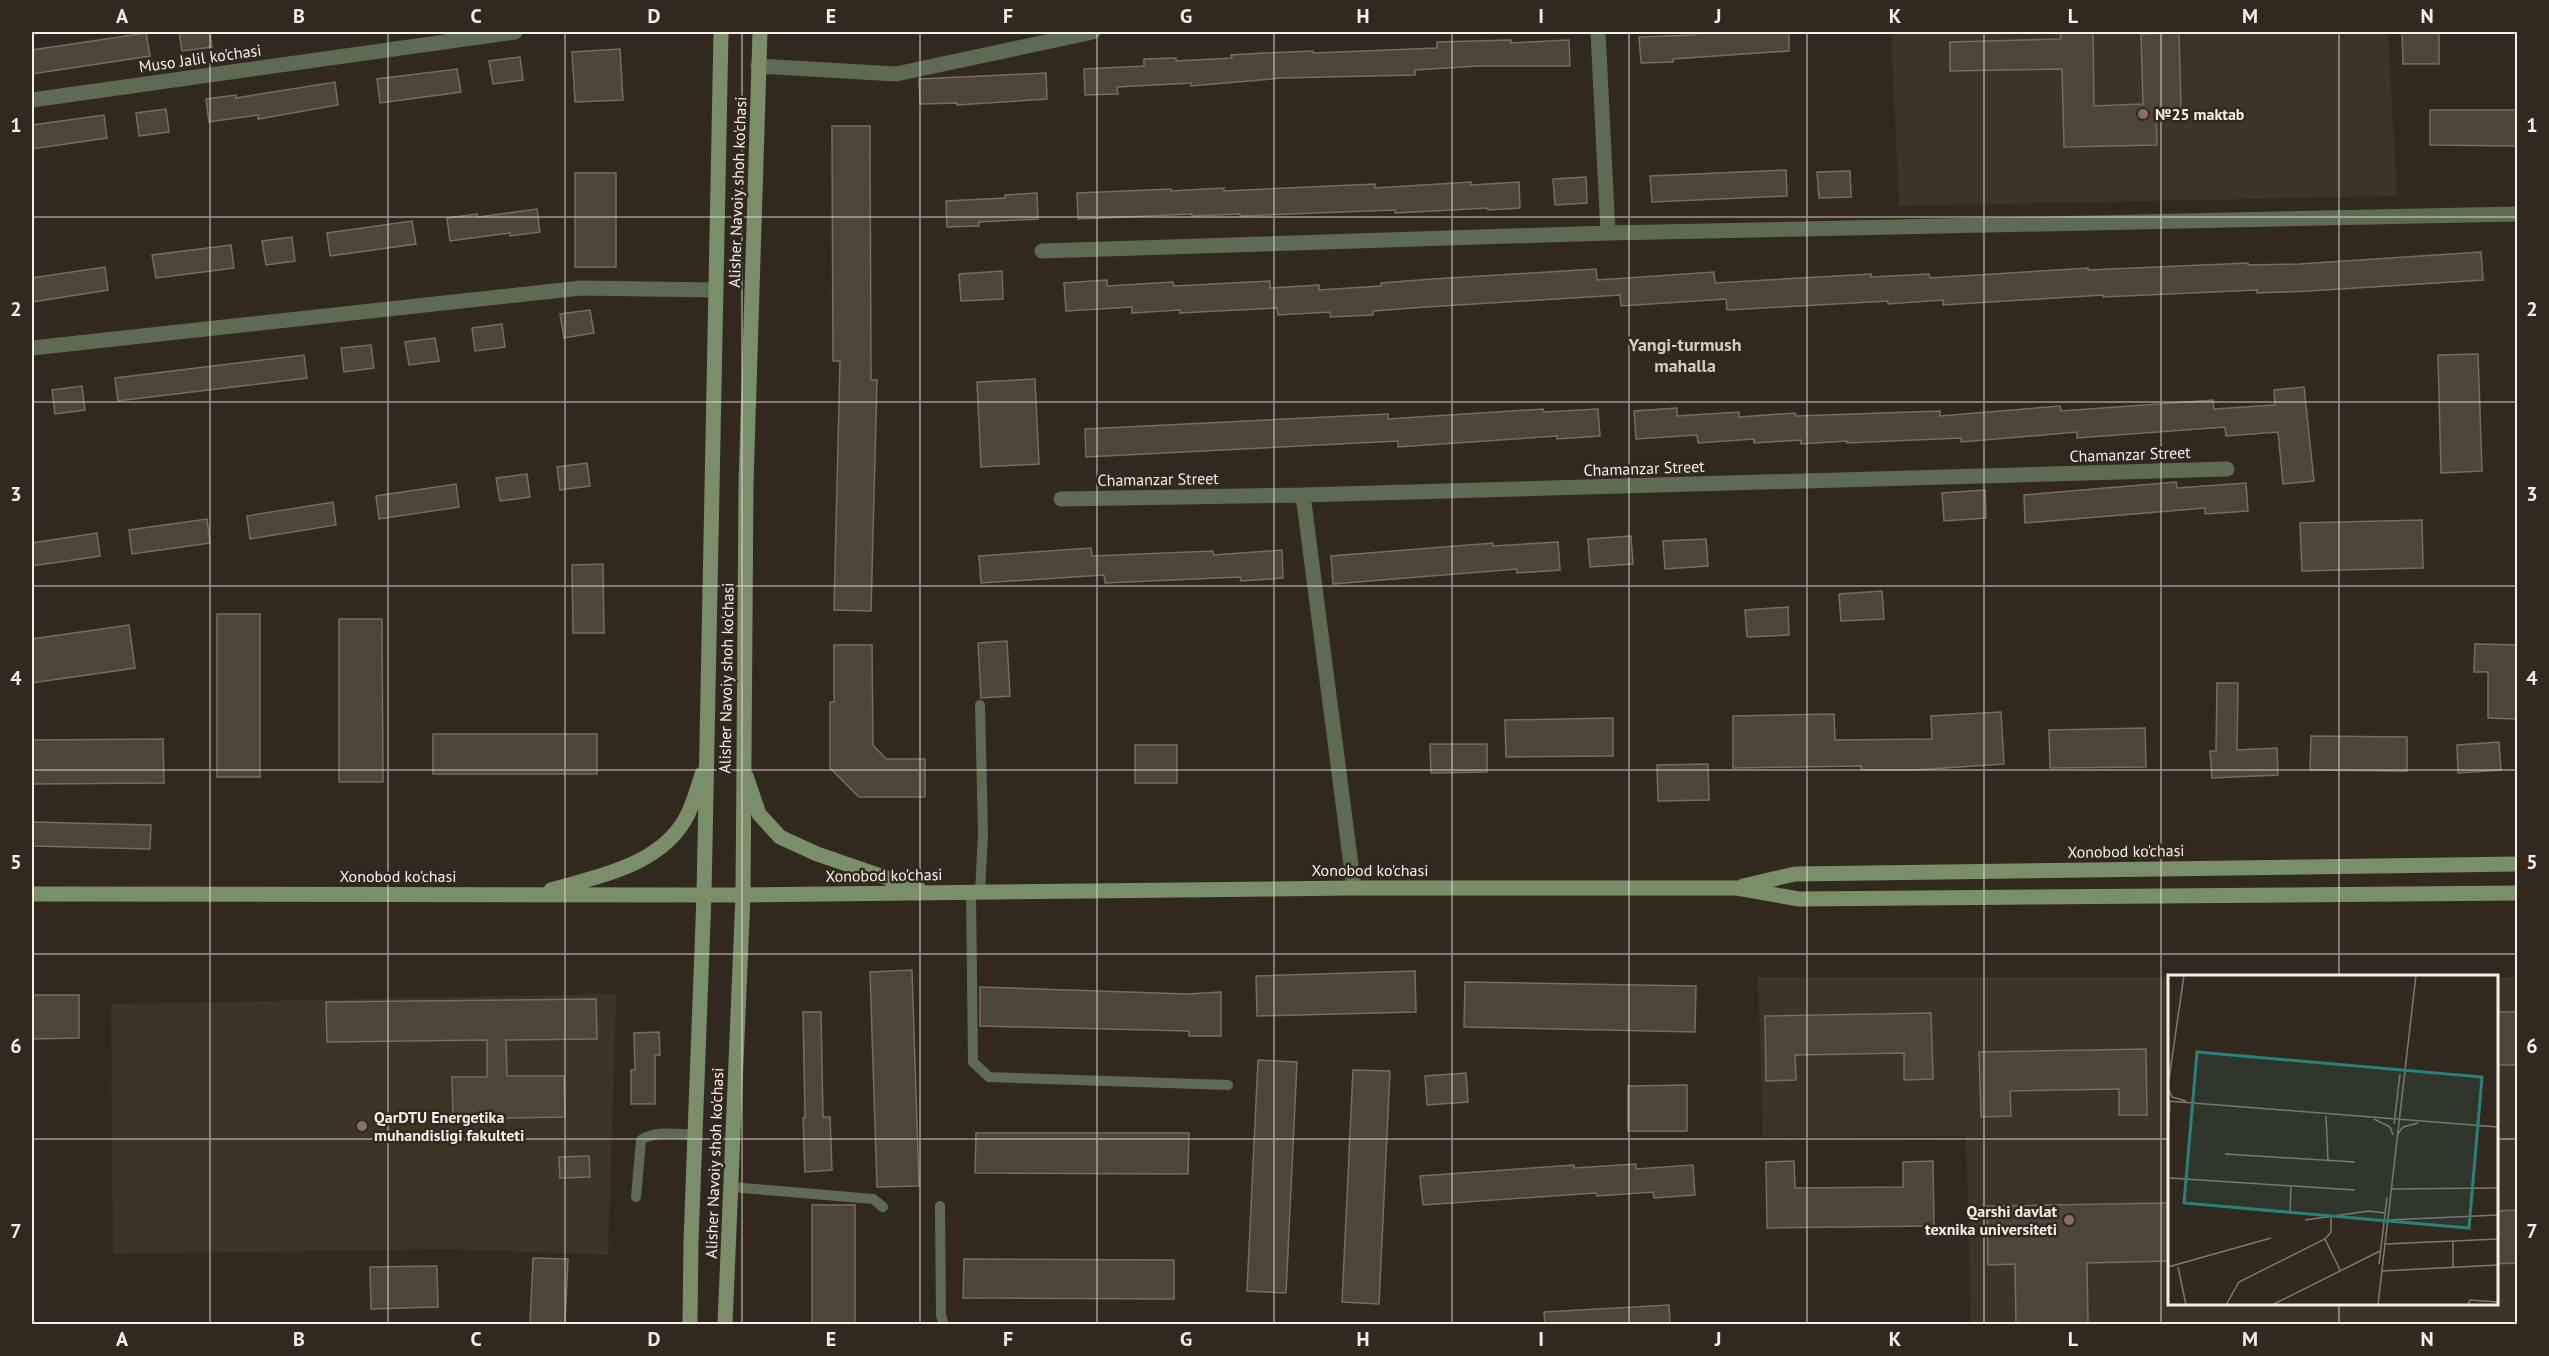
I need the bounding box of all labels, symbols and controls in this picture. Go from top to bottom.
text: A [116,3,129,29]
text: B [293,3,305,29]
text: C [470,3,482,29]
text: D [648,3,661,29]
text: E [826,3,836,29]
text: F [1003,3,1013,29]
text: G [1180,3,1192,29]
text: H [1356,3,1370,29]
text: I [1538,3,1544,29]
text: J [1714,3,1721,29]
text: K [1889,3,1902,29]
text: L [2068,3,2079,29]
text: M [2242,3,2258,29]
text: N [2420,3,2434,29]
street label: Muso Jalil ko'chasi [138,40,262,76]
street label: Alisher Navoiy shoh ko'chasi [724,96,750,288]
place label: №25 maktab [2155,104,2245,124]
marker: №25 maktab [2136,107,2150,121]
text: 1 [10,112,22,138]
text: 1 [2526,112,2538,138]
text: 2 [10,296,22,322]
text: 2 [2526,296,2538,322]
district label: Yangi-turmush mahalla [1628,333,1741,377]
street label: Chamanzar Street [2069,442,2191,466]
street label: Chamanzar Street [1583,456,1705,480]
street label: Chamanzar Street [1097,468,1219,490]
text: 3 [10,481,22,507]
text: 3 [2526,481,2538,507]
street label: Alisher Navoiy shoh ko'chasi [714,582,738,774]
text: 4 [10,665,22,691]
text: 4 [2526,665,2538,691]
street label: Xonobod ko'chasi [2067,840,2185,862]
text: 5 [10,849,22,875]
text: 5 [2526,849,2538,875]
street label: Xonobod ko'chasi [1311,860,1429,880]
street label: Xonobod ko'chasi [825,864,943,886]
street label: Xonobod ko'chasi [339,866,457,886]
inset map [2168,975,2498,1305]
text: 6 [10,1033,22,1059]
text: 6 [2526,1033,2538,1059]
street label: Alisher Navoiy shoh ko'chasi [701,1067,727,1259]
place label: QarDTU Energetika muhandisligi fakulteti [374,1107,524,1145]
marker: QarDTU Energetika muhandisligi fakulteti [355,1119,369,1133]
place label: Qarshi davlat texnika universiteti [1925,1201,2057,1239]
marker: Qarshi davlat texnika universiteti [2062,1213,2076,1227]
text: 7 [10,1218,22,1244]
text: 7 [2526,1218,2538,1244]
text: A [116,1326,129,1352]
text: B [293,1326,305,1352]
text: C [470,1326,482,1352]
text: D [648,1326,661,1352]
text: E [826,1326,836,1352]
text: F [1003,1326,1013,1352]
text: G [1180,1326,1192,1352]
text: H [1356,1326,1370,1352]
text: I [1538,1326,1544,1352]
text: J [1714,1326,1721,1352]
text: K [1889,1326,1902,1352]
text: L [2068,1326,2079,1352]
text: M [2242,1326,2258,1352]
text: N [2420,1326,2434,1352]

